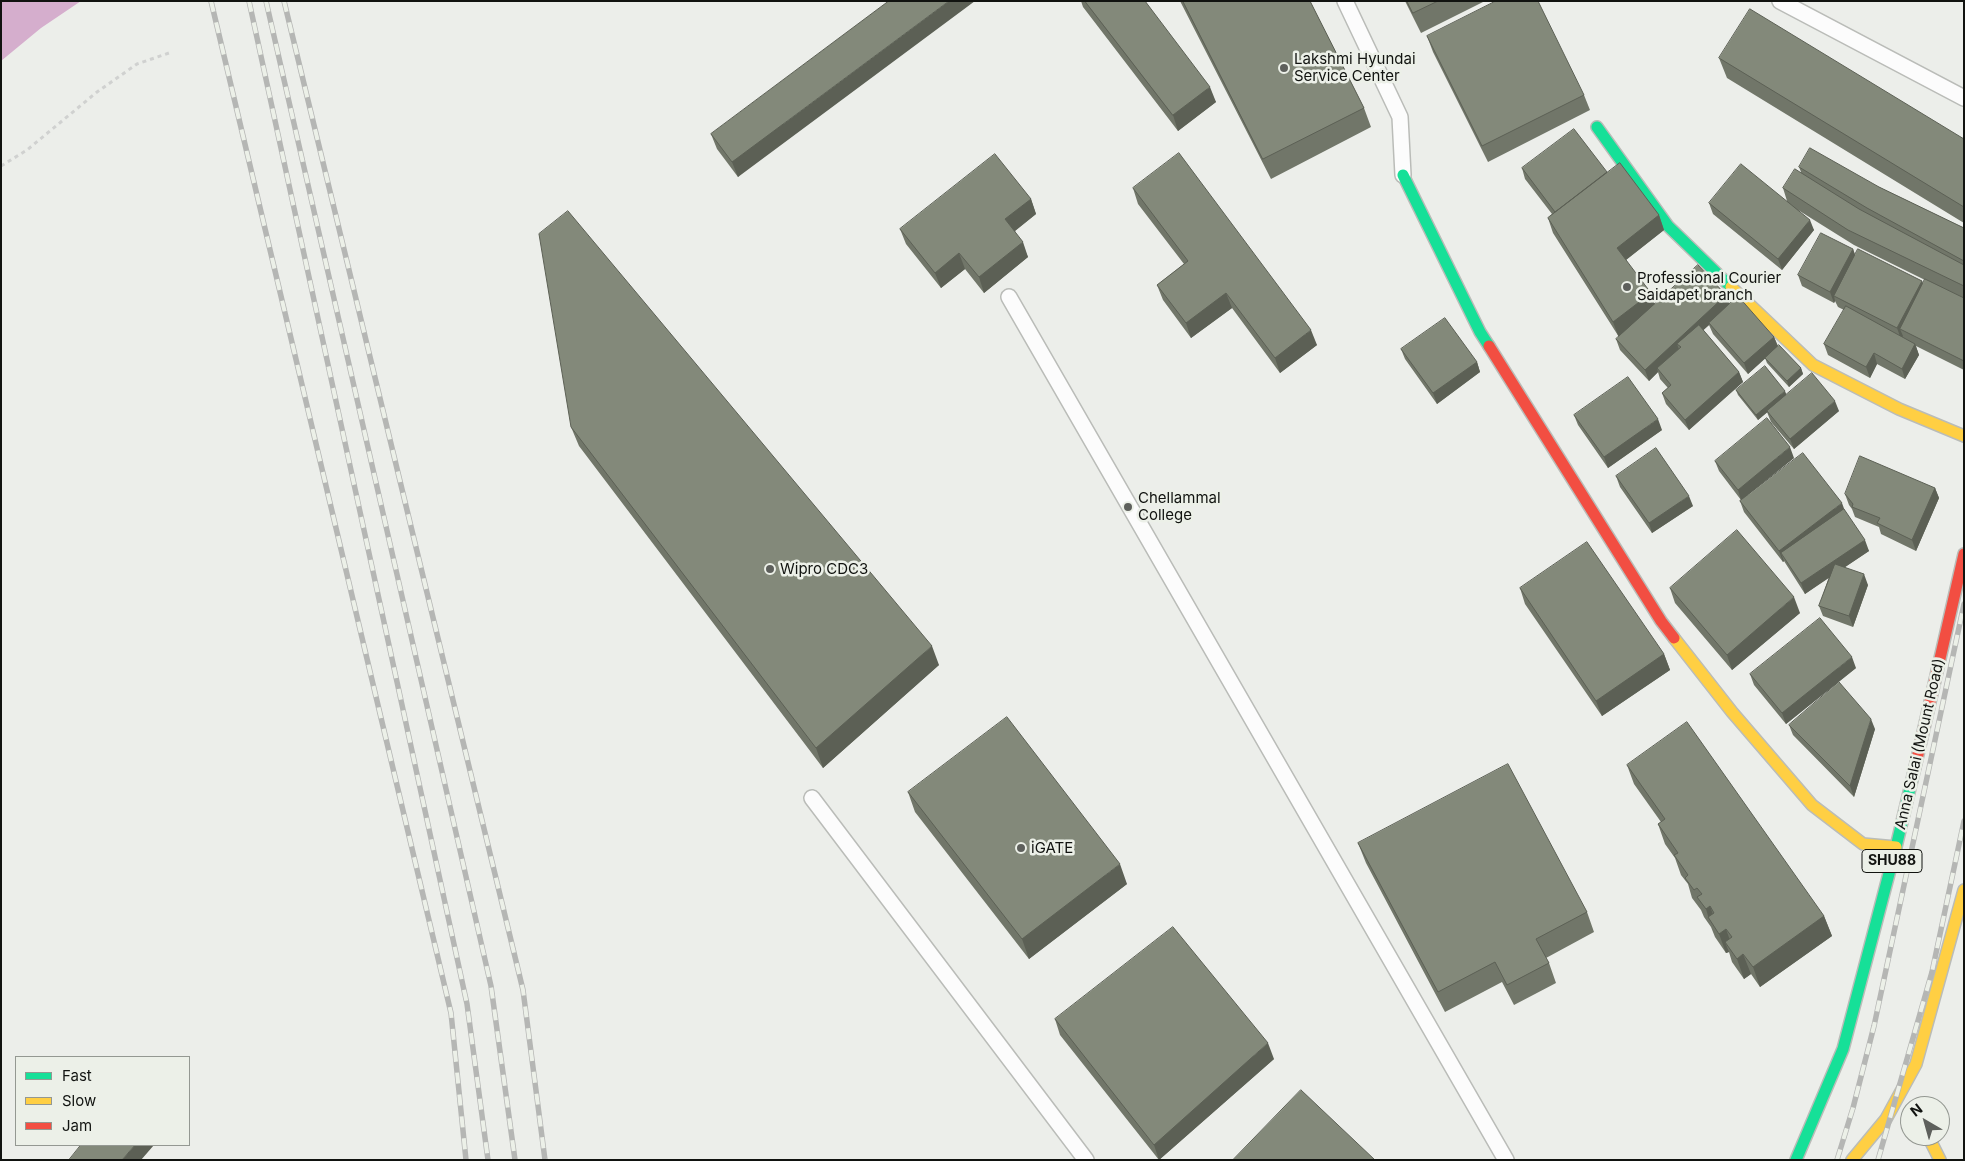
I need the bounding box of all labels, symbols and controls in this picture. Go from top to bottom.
place label: Lakshmi Hyundai Service Center [1294,50,1416,85]
marker: Lakshmi Hyundai Service Center [1278,62,1290,74]
place label: Professional Courier Saidapet branch [1637,269,1781,304]
marker: Professional Courier Saidapet branch [1621,281,1633,293]
place label: Chellammal College [1138,489,1221,524]
marker: Chellammal College [1122,501,1134,513]
place label: Wipro CDC3 [780,560,868,578]
marker: Wipro CDC3 [764,563,776,575]
street label: Anna Salai (Mount Road) [1892,657,1948,831]
place label: iGATE [1031,839,1073,857]
marker: iGATE [1015,842,1027,854]
road number: SHU88 [1862,849,1922,872]
legend [15,1056,190,1146]
text: Fast [62,1066,92,1085]
text: Slow [62,1091,96,1110]
north arrow [1900,1096,1950,1146]
text: N [1907,1100,1926,1120]
text: Jam [62,1116,92,1135]

